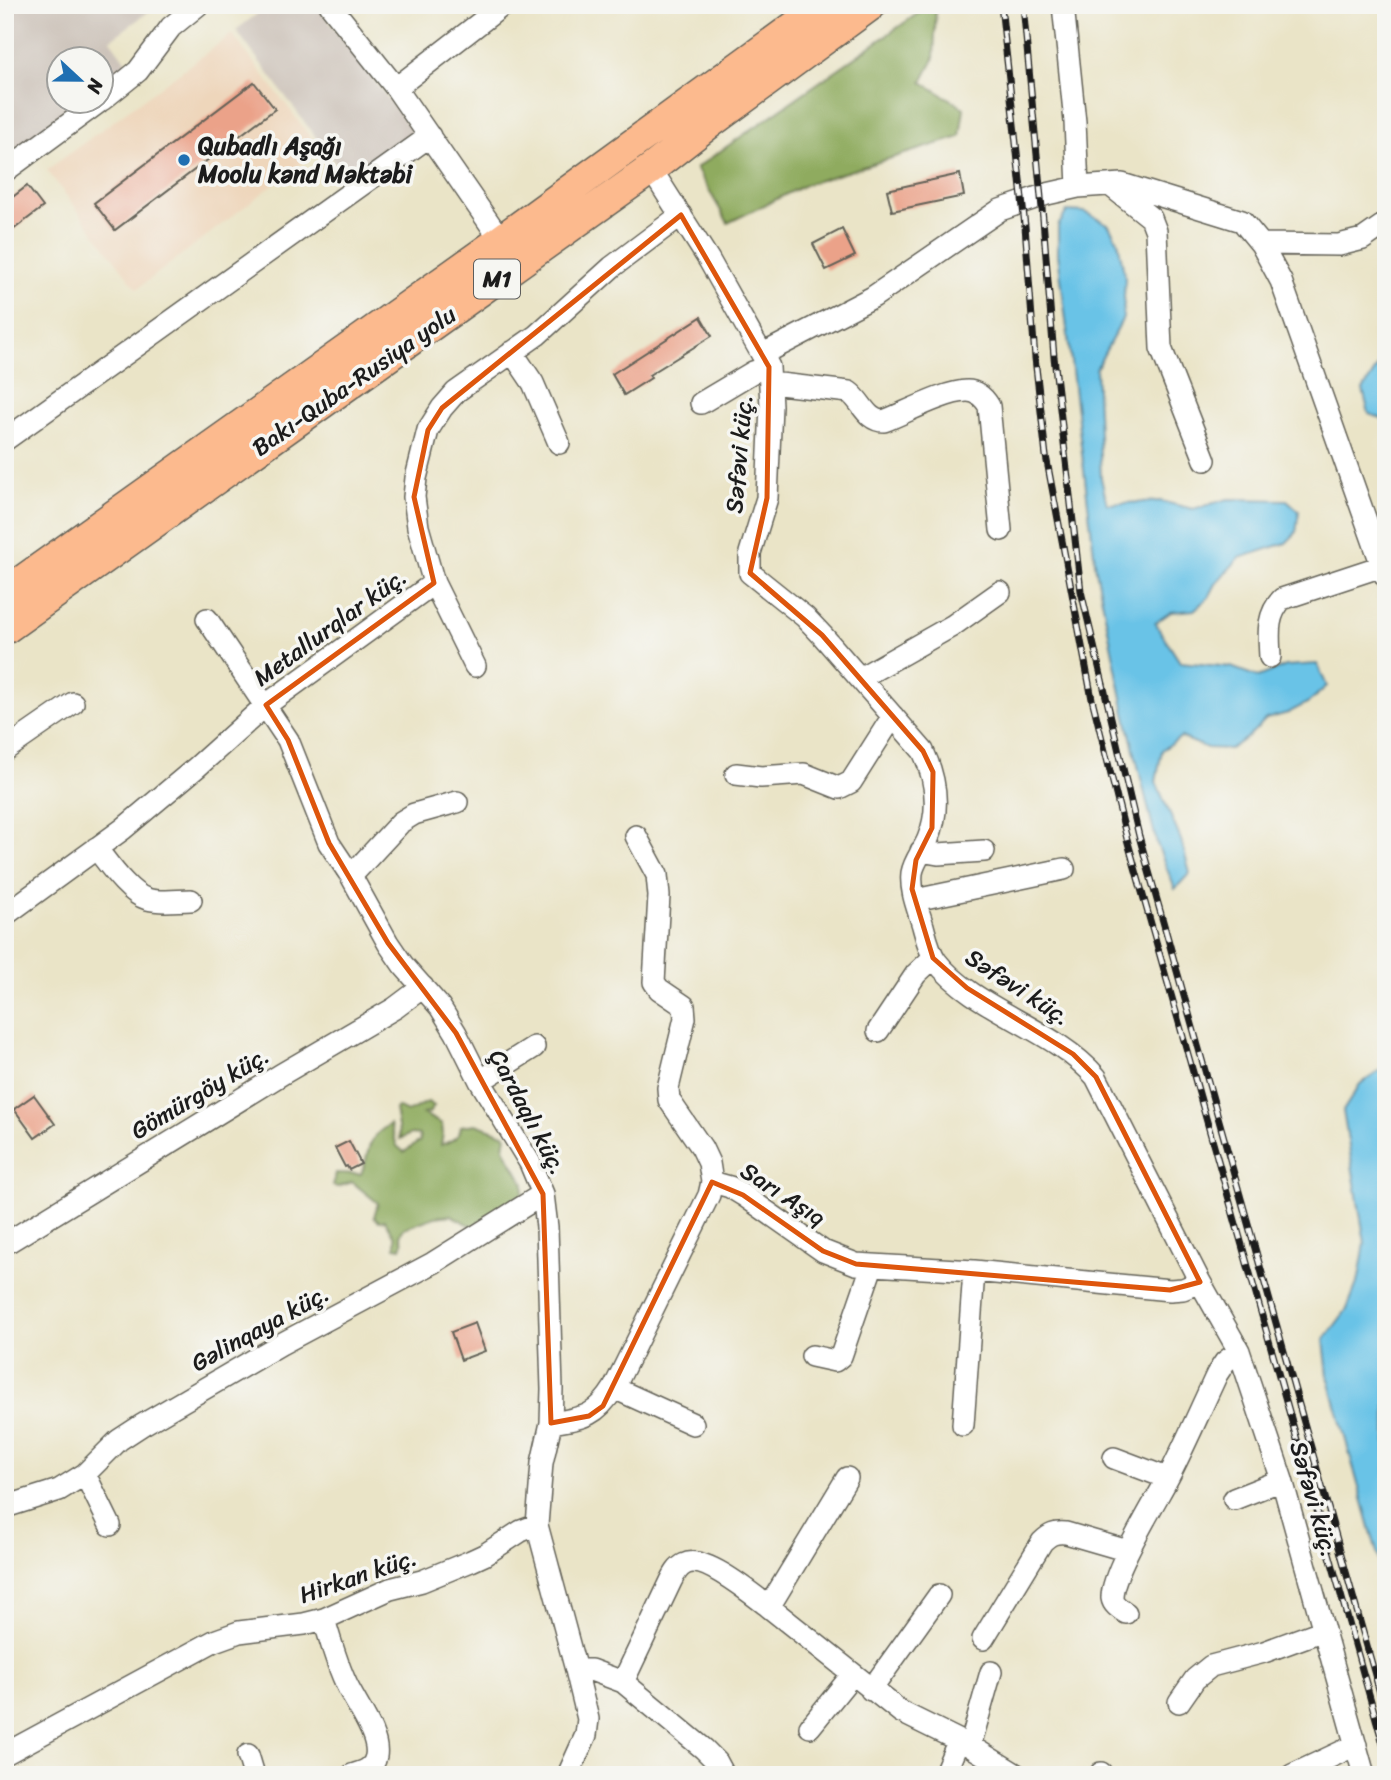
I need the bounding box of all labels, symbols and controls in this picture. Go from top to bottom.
north arrow [46,46,116,116]
text: N [77,73,113,99]
place label: Qubadlı Aşağı Moolu kənd Məktəbi [197,125,413,195]
marker: Qubadlı Aşağı Moolu kənd Məktəbi [176,152,192,168]
road number: M1 [474,260,520,298]
street label: Bakı-Quba-Rusiya yolu [243,294,465,468]
street label: Səfəvi küç. [713,393,765,515]
street label: Metallurqlar küç. [244,556,416,698]
street label: Səfəvi küç. [957,937,1079,1037]
street label: Gömürgöy küç. [122,1035,278,1151]
street label: Çardaqlı küç. [477,1041,579,1183]
street label: Sarı Aşıq [732,1151,835,1238]
street label: Gəlinqaya küç. [183,1273,337,1383]
street label: Səfəvi küç. [1277,1436,1351,1562]
street label: Hirkan küç. [293,1536,423,1616]

